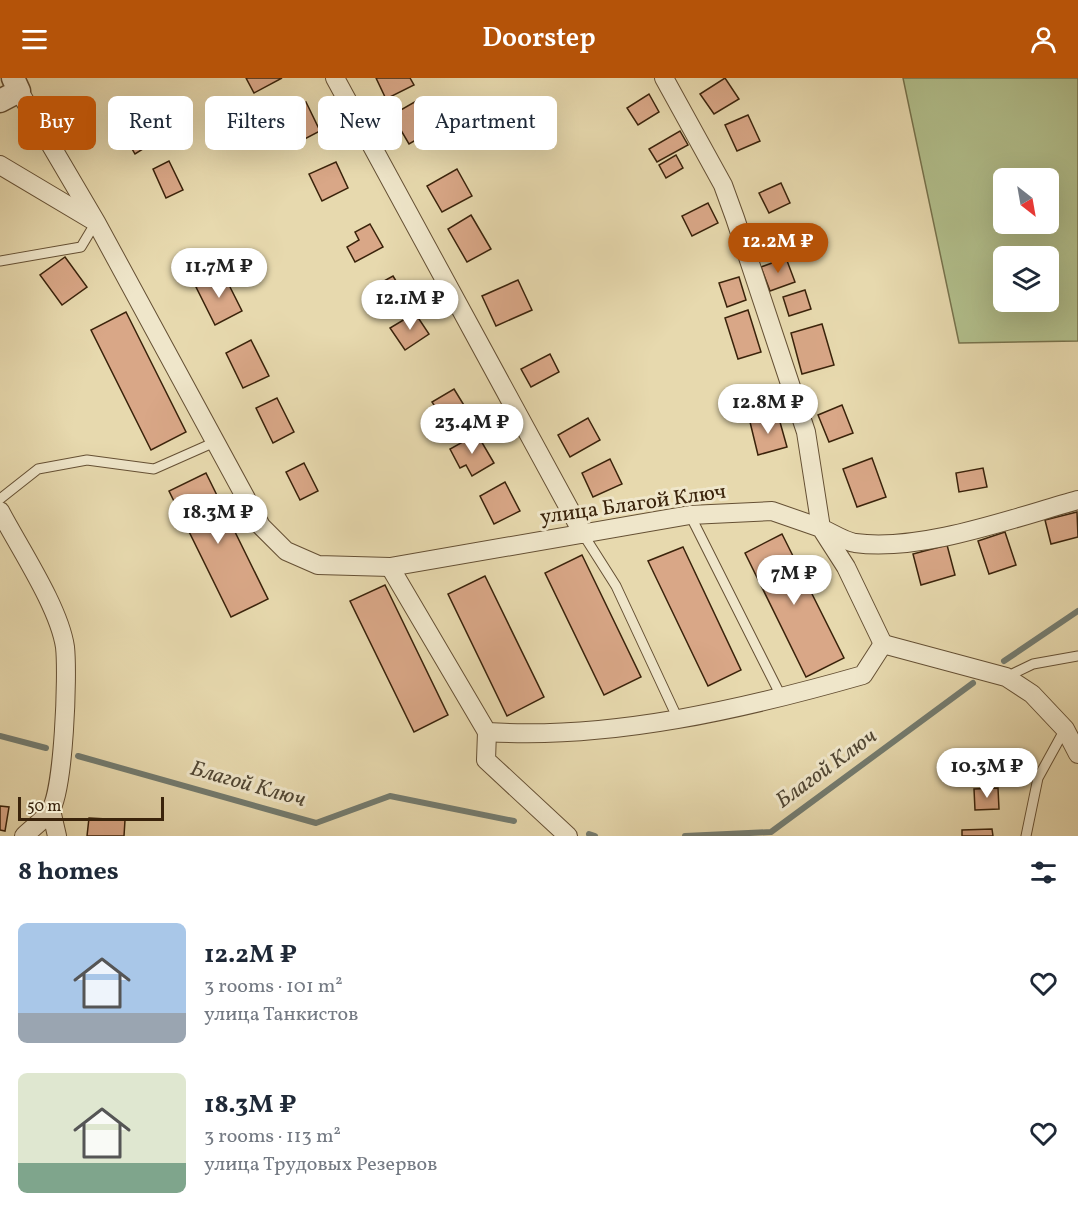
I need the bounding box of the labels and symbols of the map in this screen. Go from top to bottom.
north arrow [993,168,1059,234]
pin: 12.2M ₽ [723,223,833,274]
pin: 11.7M ₽ [164,248,274,299]
pin: 12.1M ₽ [355,280,465,331]
pin: 12.8M ₽ [713,384,823,435]
pin: 23.4M ₽ [417,404,527,455]
street label: улица Благой Ключ [538,478,728,532]
pin: 18.3M ₽ [163,494,273,545]
pin: 7M ₽ [758,555,830,606]
water label: Благой Ключ [770,722,884,816]
pin: 10.3M ₽ [932,748,1042,799]
water label: Благой Ключ [187,754,309,816]
scale bar [18,794,164,822]

